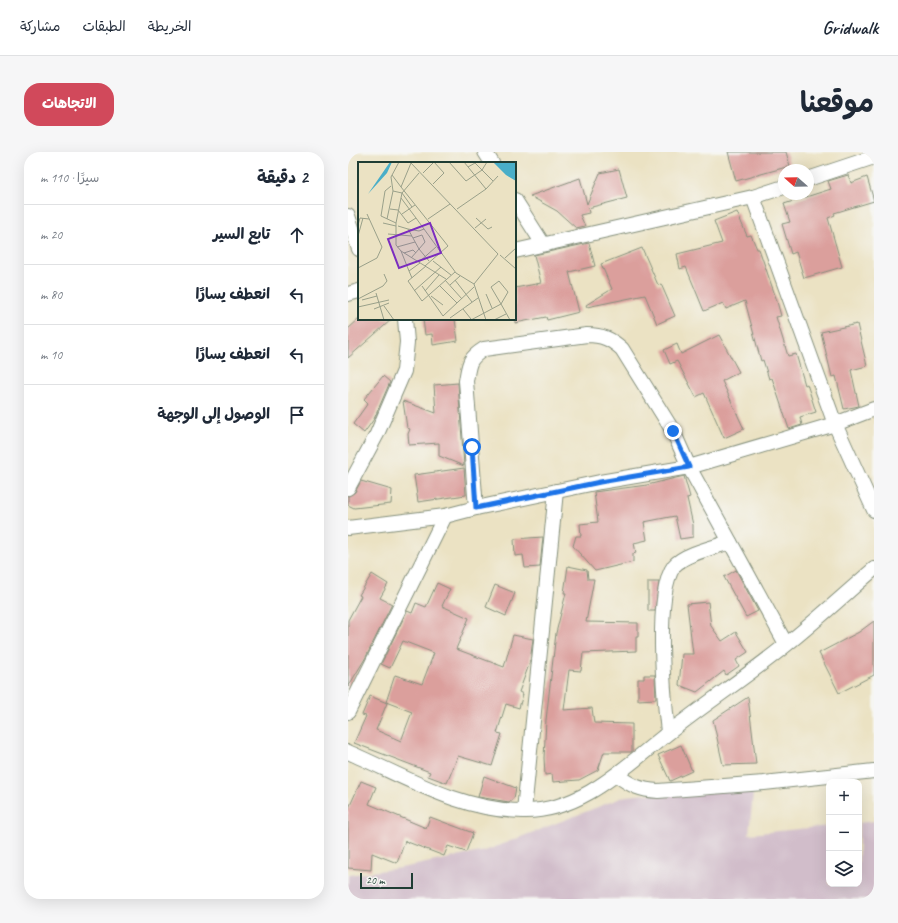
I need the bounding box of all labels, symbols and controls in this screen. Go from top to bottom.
text: Gridwalk [822,16,878,40]
text: مشاركة [20,18,60,35]
text: الطبقات [82,18,126,35]
text: الخريطة [148,18,191,35]
button: الاتجاهات [24,83,114,126]
text: موقعنا [800,85,874,120]
inset map [358,162,516,320]
north arrow [778,164,814,200]
text: 2 دقيقة [257,167,308,188]
text: سيرًا · 110 m [40,170,99,186]
icon: ahead [286,224,308,246]
text: تابع السير [213,225,270,244]
text: 20 m [40,227,62,243]
icon: left [286,284,308,306]
text: انعطف يسارًا [195,285,270,304]
text: 80 m [40,287,62,303]
icon: left [286,344,308,366]
text: انعطف يسارًا [195,345,270,364]
text: 10 m [40,347,62,363]
icon: arrive [286,404,308,426]
text: الوصول إلى الوجهة [157,405,270,424]
route end [664,422,682,440]
route start [463,438,481,456]
map controls [826,779,862,887]
button: + [826,779,862,815]
button: − [826,815,862,851]
button: layers [826,851,862,887]
scale bar [360,871,413,890]
text: 20 m [366,873,385,887]

